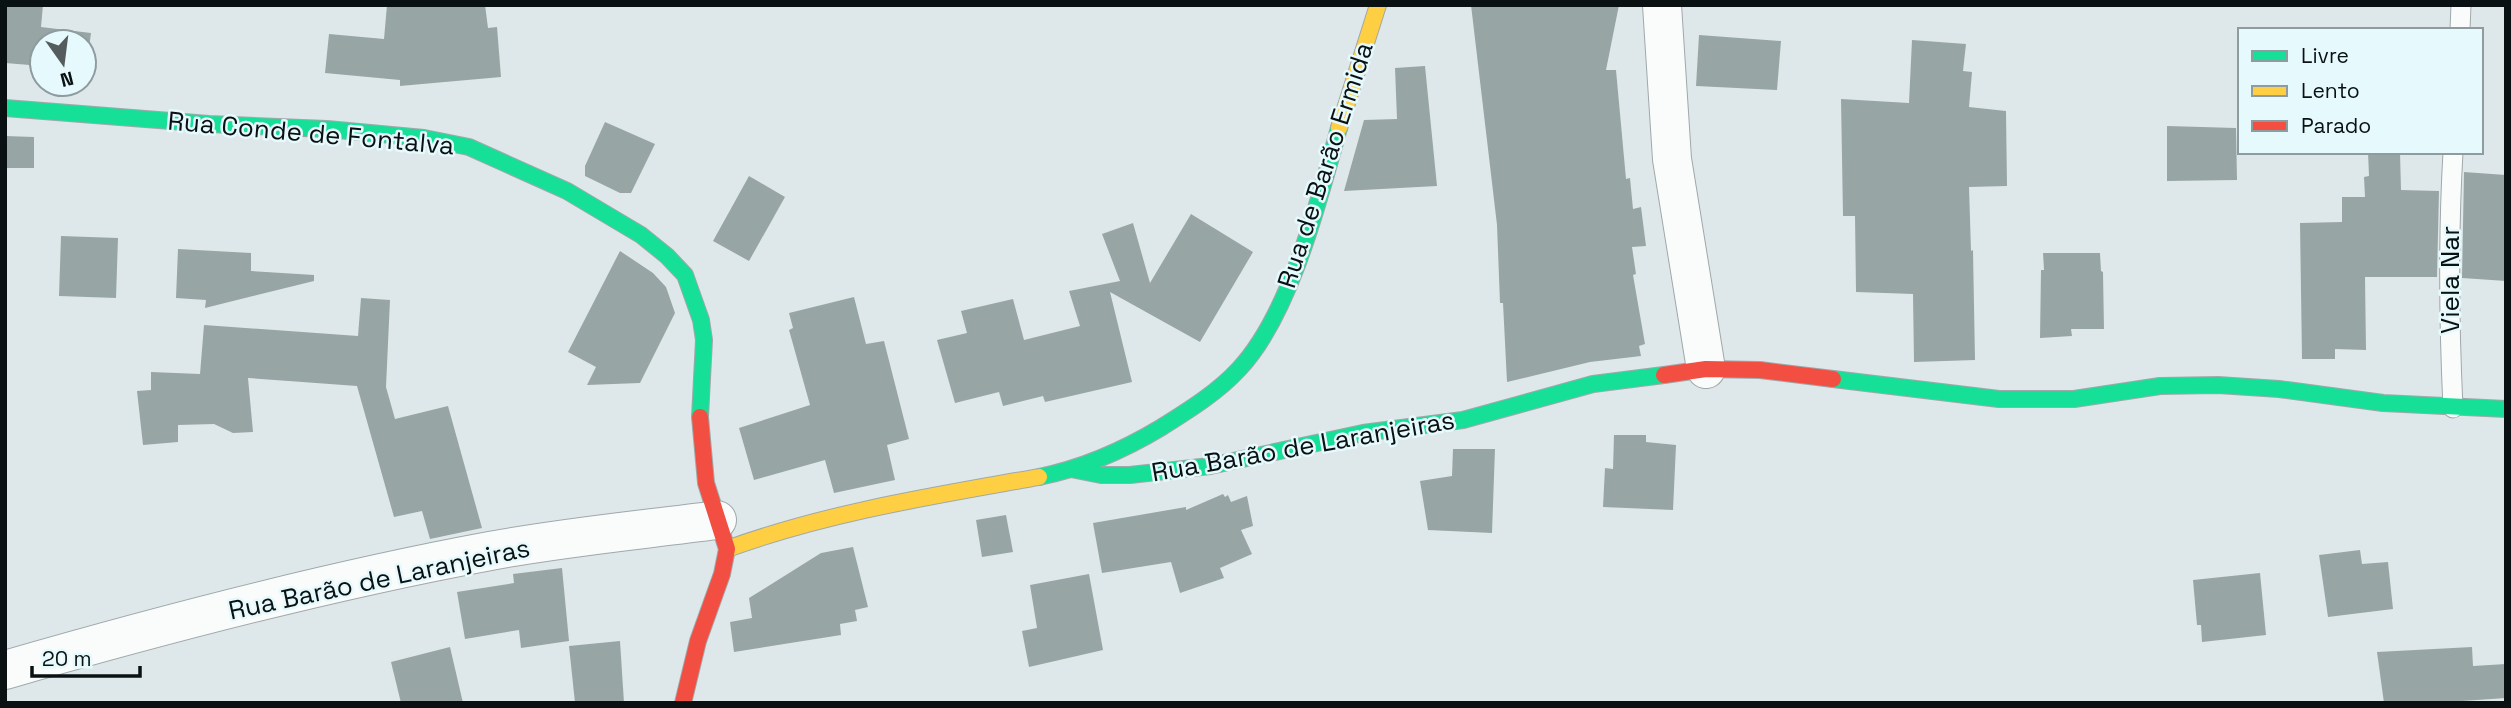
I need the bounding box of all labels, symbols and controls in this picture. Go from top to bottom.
north arrow [28,28,98,98]
legend [2238,28,2483,154]
street label: Rua de Barão Ermida [1269,38,1381,292]
text: Livre [2301,42,2349,69]
text: N [58,65,76,93]
text: Lento [2301,77,2360,104]
street label: Rua Conde de Fontalva [166,104,456,162]
text: Parado [2301,112,2371,139]
street label: Viela Nar [2433,226,2467,334]
street label: Rua Barão de Laranjeiras [1149,403,1457,489]
street label: Rua Barão de Laranjeiras [225,530,533,628]
scale bar [32,634,140,678]
text: 20 m [42,645,92,672]

